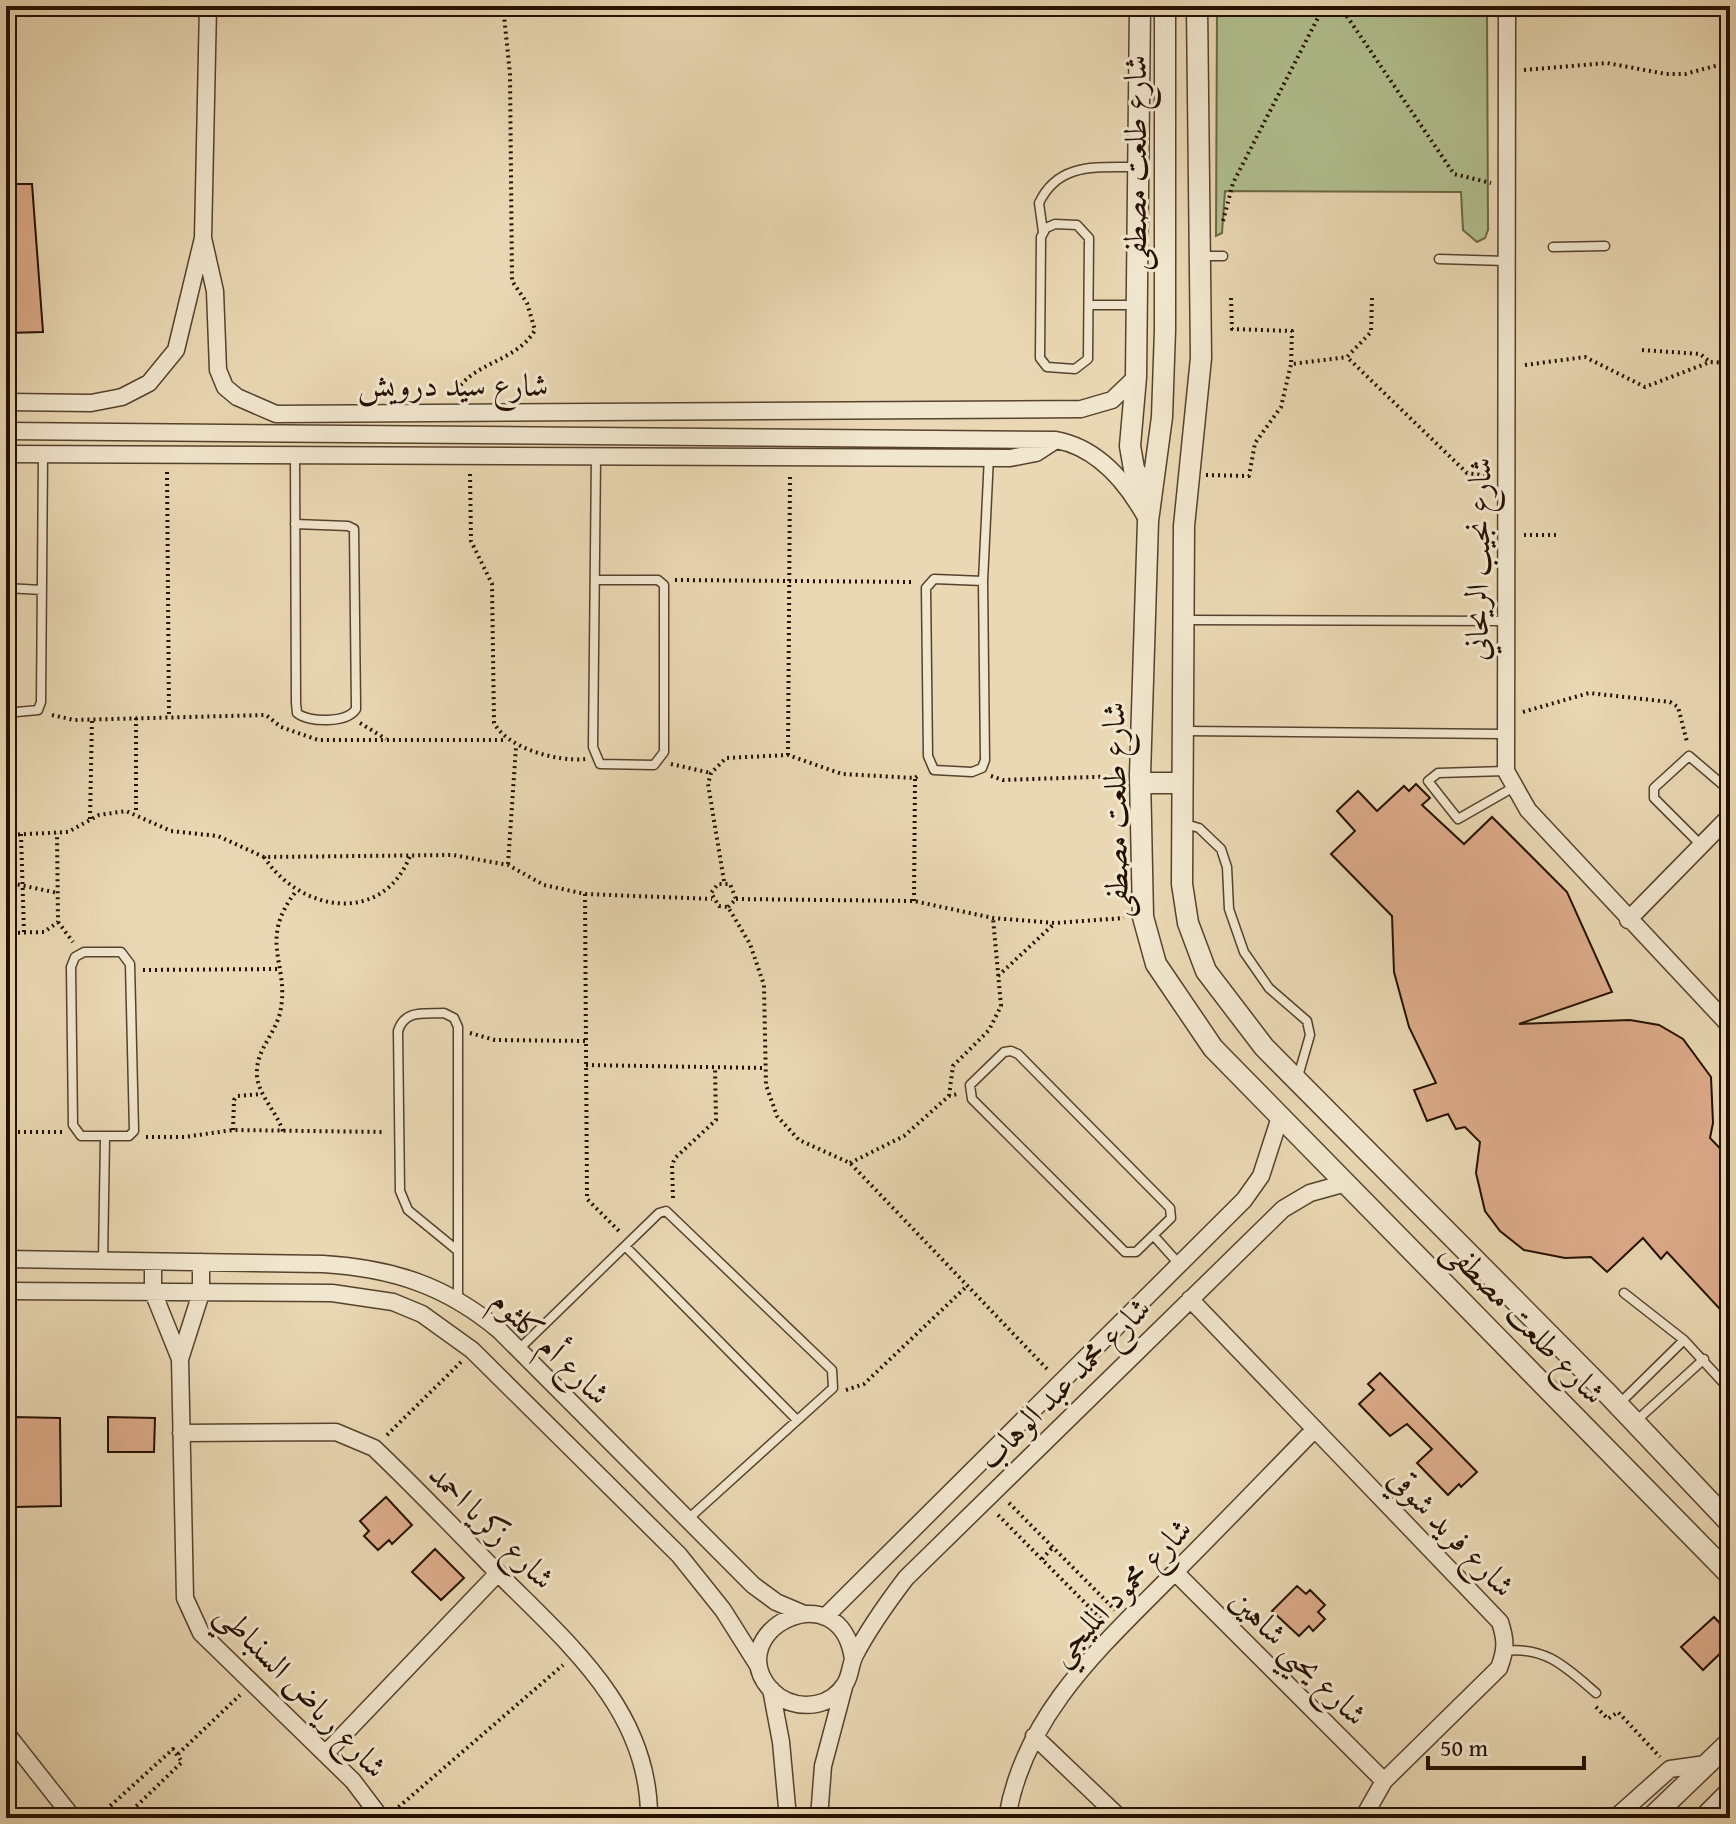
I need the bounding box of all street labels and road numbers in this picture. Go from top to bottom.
street label: شارع طلعت مصطفى [1111,55,1162,271]
street label: شارع سيد درويش [357,361,549,412]
street label: شارع نجيب الريحاني [1452,457,1507,661]
street label: شارع طلعت مصطفى [1089,701,1144,918]
street label: شارع طلعت مصطفى [1431,1227,1617,1417]
street label: شارع أم كلثوم [478,1278,622,1419]
street label: شارع محمد عبد الوهاب [966,1285,1164,1483]
street label: شارع زكريا احمد [415,1452,566,1603]
street label: شارع فريد شوقي [1375,1456,1527,1610]
street label: شارع محمود المليجي [1037,1506,1207,1680]
street label: شارع يحيي شاهين [1215,1577,1379,1741]
street label: شارع رياض السنباطي [201,1591,399,1793]

